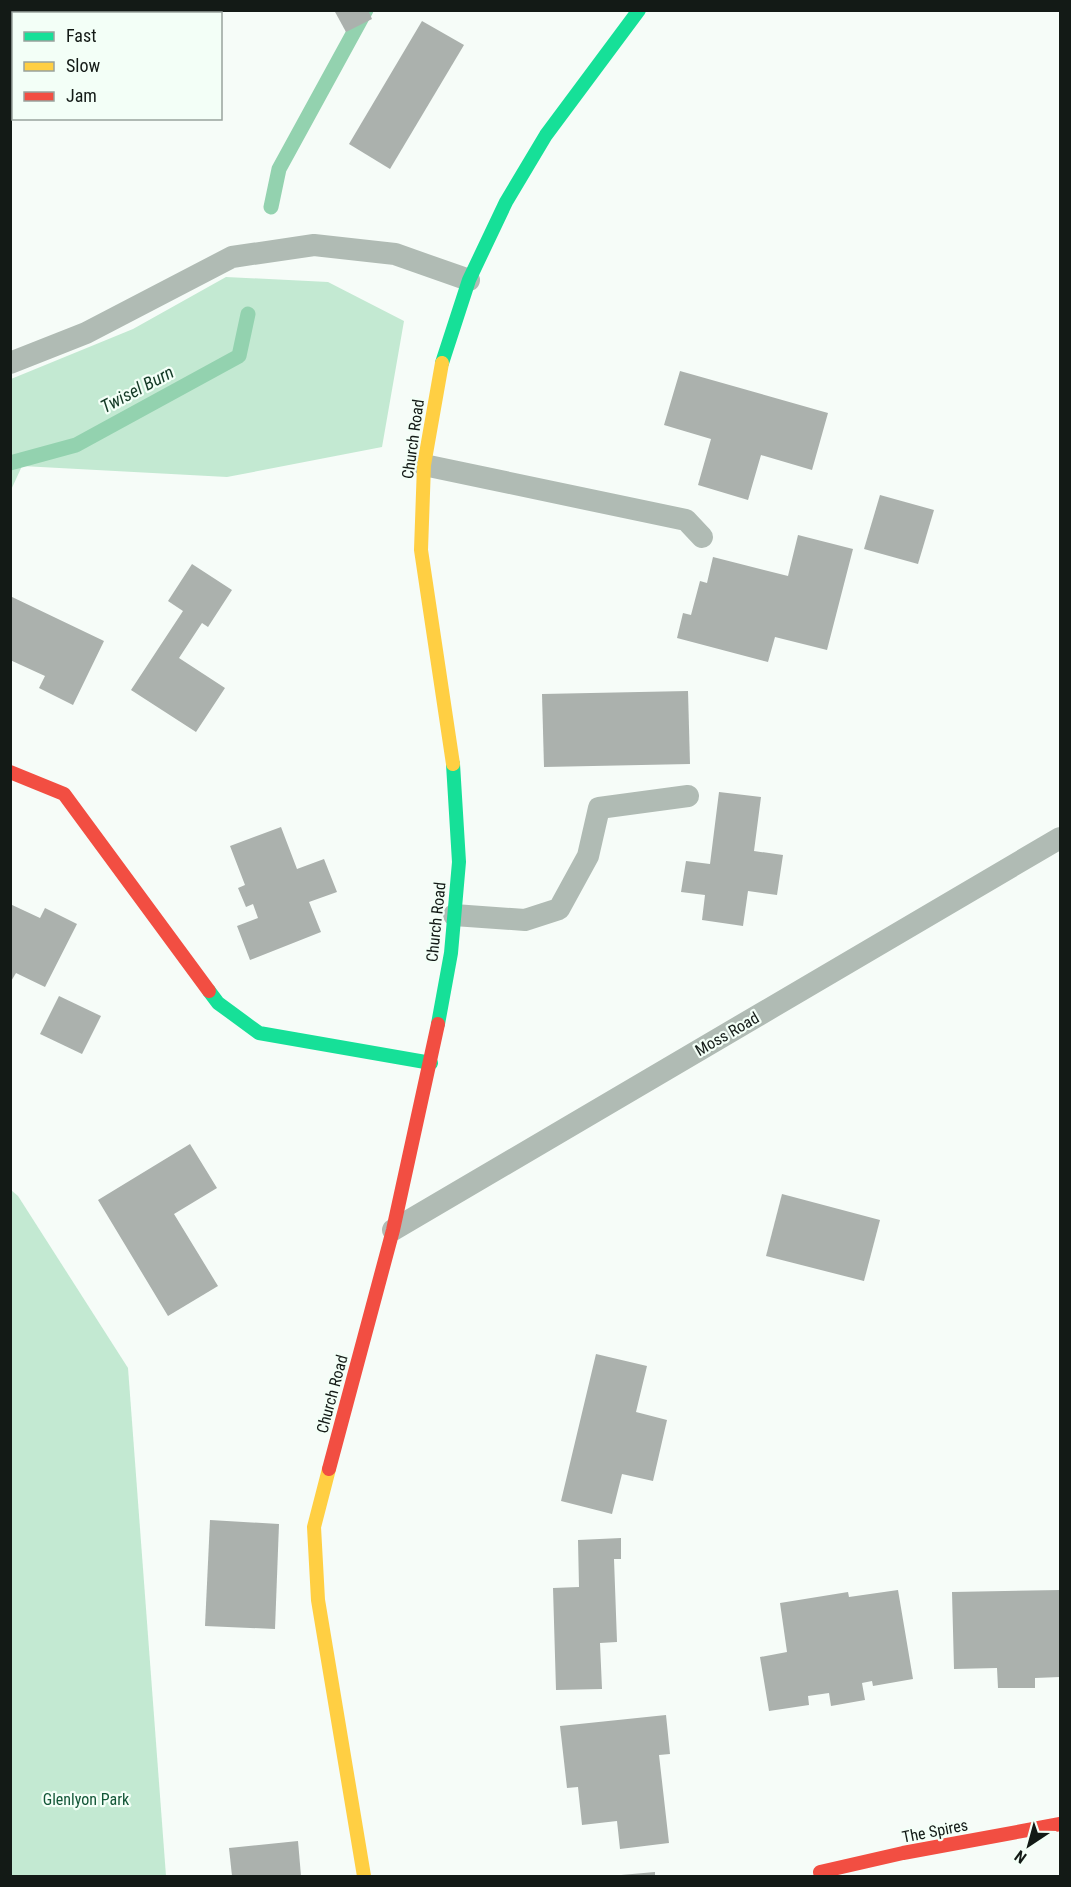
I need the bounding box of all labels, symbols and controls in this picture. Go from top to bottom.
legend [12,12,222,120]
text: Fast [66,25,97,46]
text: Slow [66,55,101,76]
text: Jam [66,85,97,106]
water label: Twisel Burn [97,361,177,417]
street label: Church Road [398,398,428,480]
street label: Church Road [422,881,450,963]
street label: Moss Road [692,1008,762,1060]
street label: Church Road [312,1353,352,1435]
park label: Glenlyon Park [43,1790,130,1809]
street label: The Spires [900,1815,970,1847]
north arrow [999,1815,1059,1875]
text: N [1011,1846,1030,1867]

